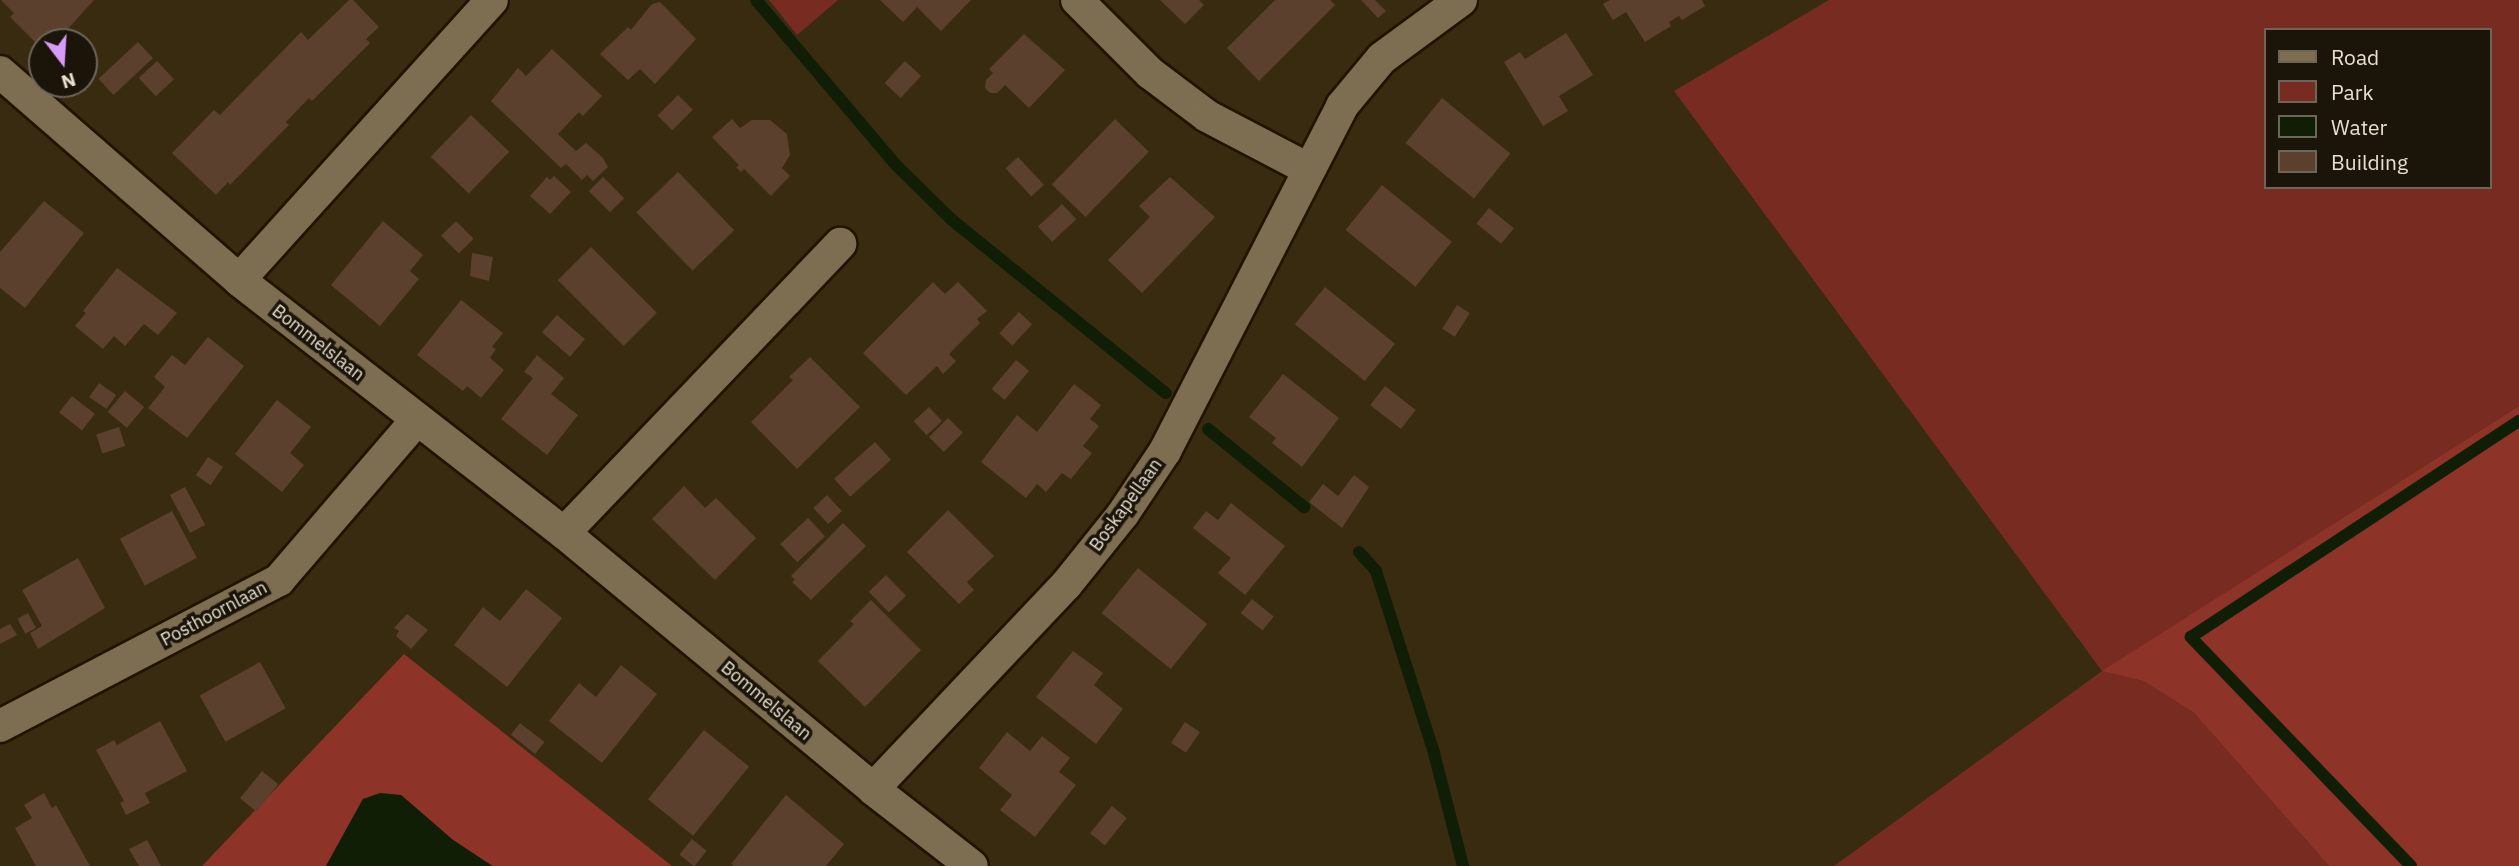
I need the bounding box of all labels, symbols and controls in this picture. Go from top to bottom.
north arrow [28,28,98,98]
legend [2264,28,2491,189]
text: Road [2331,43,2379,71]
text: N [58,68,79,95]
text: Park [2331,78,2374,106]
text: Water [2331,113,2387,141]
text: Building [2331,148,2408,176]
street label: Bommelslaan [268,300,368,386]
street label: Boskapellaan [1085,455,1167,555]
street label: Posthoornlaan [157,577,271,651]
street label: Bommelslaan [716,657,816,745]

